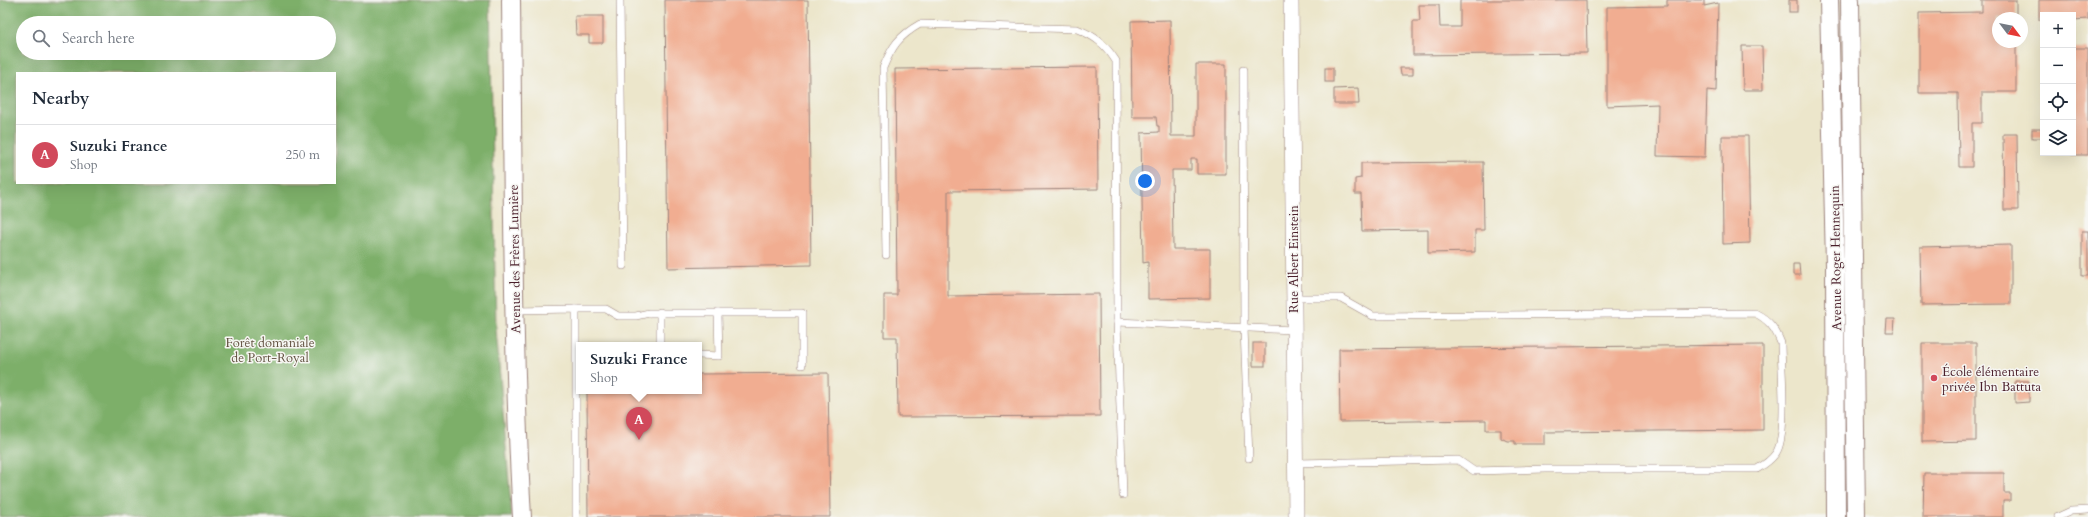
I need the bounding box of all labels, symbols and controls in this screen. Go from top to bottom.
north arrow [1992,12,2028,48]
map controls [2040,12,2076,156]
button: + [2040,12,2076,48]
search box [16,16,336,60]
icon: search [30,27,52,49]
text: Search here [62,28,135,48]
button: − [2040,48,2076,84]
button: locate [2040,84,2076,120]
text: Nearby [32,87,89,110]
button: layers [2040,120,2076,156]
text: Suzuki France [70,136,167,156]
text: A [40,146,50,164]
text: 250 m [286,146,320,164]
text: Shop [70,156,98,174]
your location [1135,171,1155,191]
street label: Avenue des Frères Lumière [505,184,525,334]
street label: Avenue Roger Hennequin [1826,184,1846,331]
street label: Rue Albert Einstein [1285,205,1303,313]
park label: Forêt domaniale de Port-Royal [225,334,315,367]
popup [576,342,702,394]
text: Suzuki France [590,349,688,369]
place label: École élémentaire privée Ibn Battuta [1942,363,2041,396]
text: Shop [590,369,618,387]
marker: École élémentaire privée Ibn Battuta [1929,373,1939,383]
pin: A [626,407,652,440]

